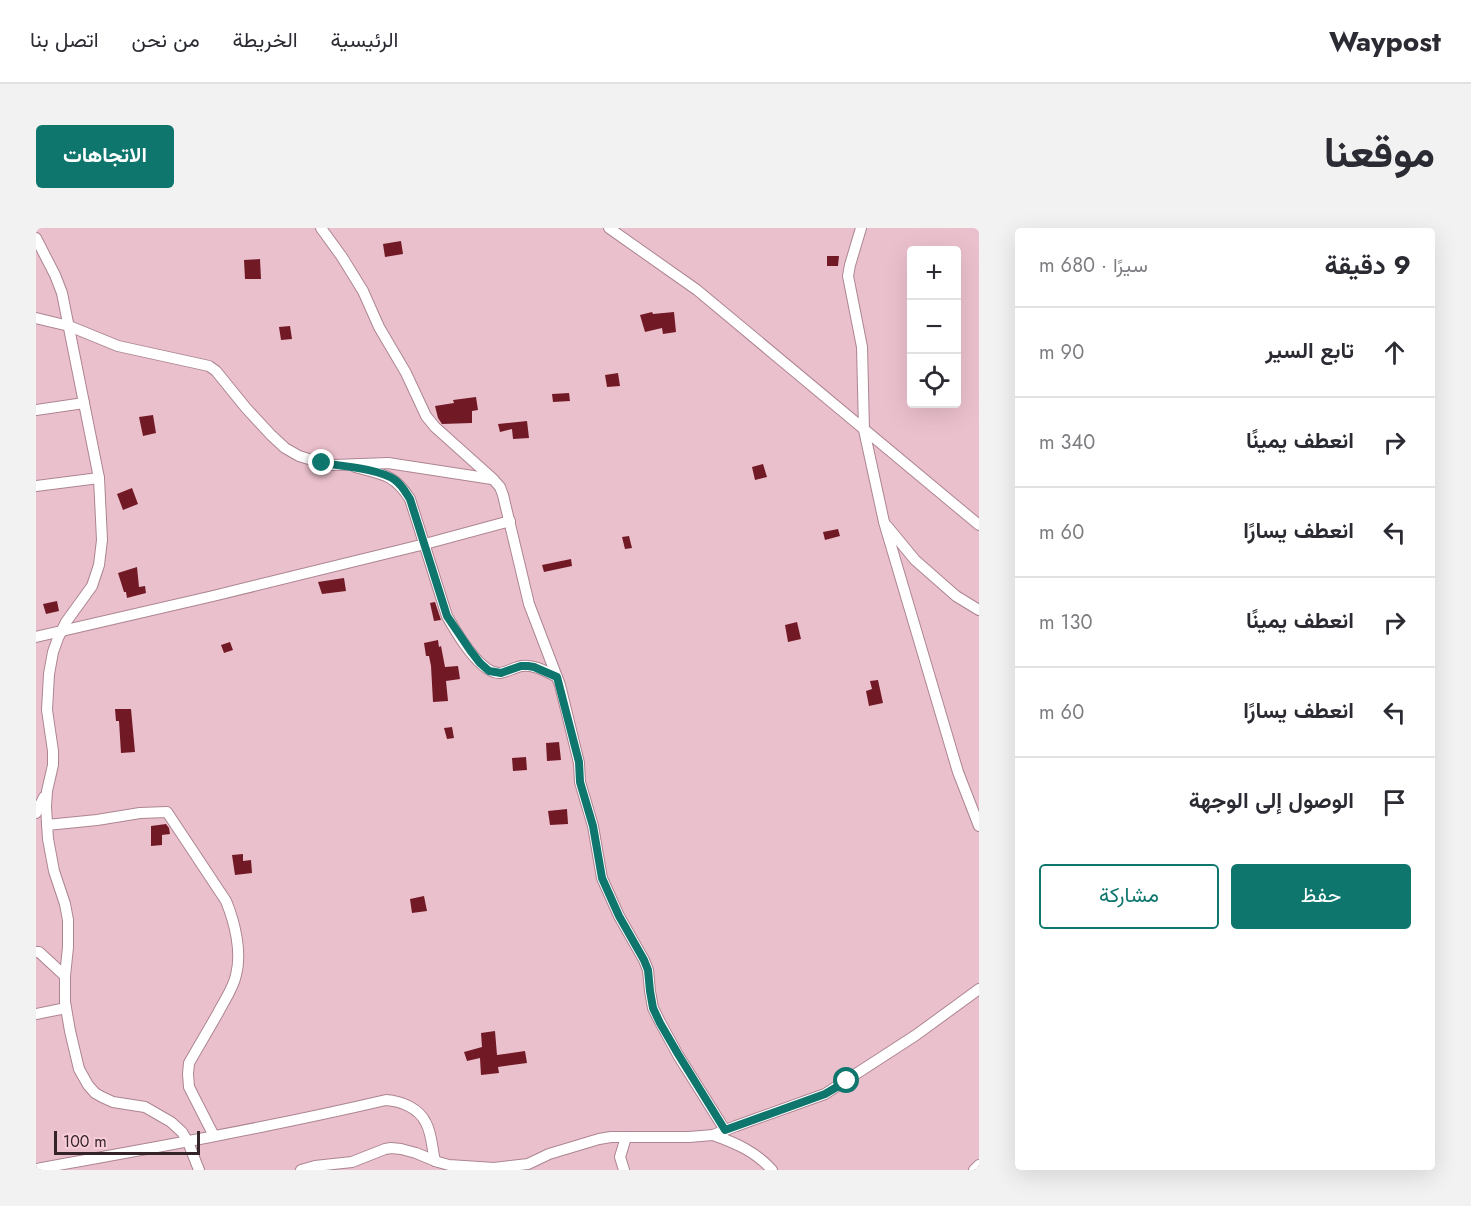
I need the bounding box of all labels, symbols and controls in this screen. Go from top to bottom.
text: Waypost [1329,21,1441,62]
text: اتصل بنا [30,25,99,55]
text: من نحن [132,25,200,55]
text: الخريطة [233,25,298,55]
text: الرئيسية [331,25,398,55]
text: موقعنا [1324,122,1435,183]
button: الاتجاهات [36,125,174,188]
map controls [907,246,961,408]
button: + [907,246,961,300]
text: 9 دقيقة [1324,246,1411,284]
text: سيرًا · 680 m [1039,251,1148,280]
button: − [907,300,961,354]
text: تابع السير [1265,334,1354,366]
icon: ahead [1378,336,1411,369]
text: 90 m [1039,338,1084,367]
button: locate [907,354,961,408]
text: انعطف يمينًا [1246,424,1354,456]
icon: right [1378,426,1411,459]
text: 340 m [1039,428,1095,457]
route end [308,449,334,475]
text: انعطف يسارًا [1243,514,1354,546]
icon: left [1378,516,1411,549]
text: 60 m [1039,518,1084,547]
text: انعطف يمينًا [1246,604,1354,636]
icon: right [1378,606,1411,639]
text: 130 m [1039,608,1093,637]
text: انعطف يسارًا [1243,694,1354,726]
icon: left [1378,696,1411,729]
text: 60 m [1039,698,1084,727]
text: الوصول إلى الوجهة [1189,784,1354,816]
icon: arrive [1378,786,1411,819]
button: مشاركة [1039,864,1219,929]
button: حفظ [1231,864,1411,929]
route start [833,1067,859,1093]
scale bar [54,1128,200,1156]
text: 100 m [63,1130,107,1153]

